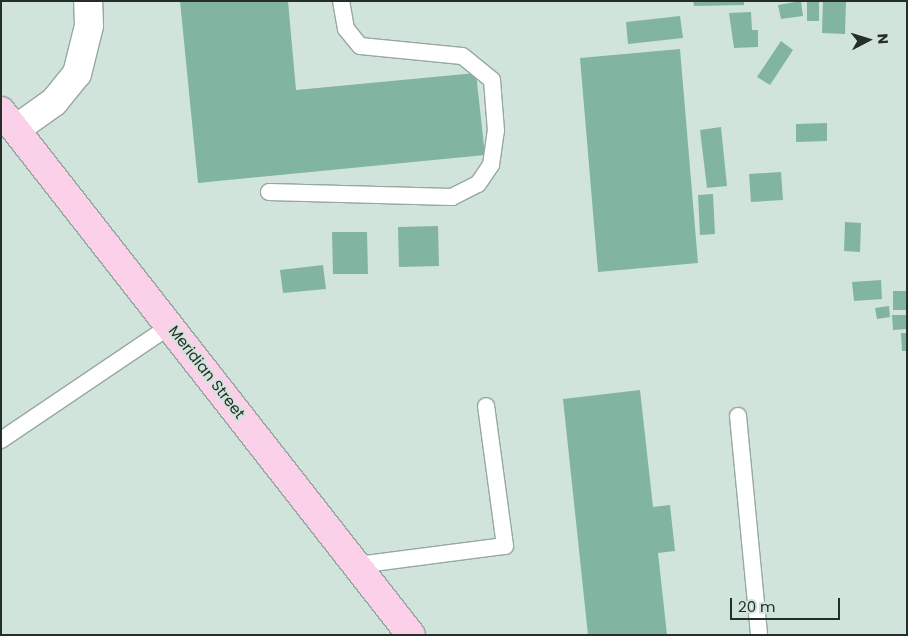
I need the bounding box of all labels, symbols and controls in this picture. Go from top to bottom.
north arrow [843,15,893,65]
text: N [873,33,893,45]
street label: Meridian Street [165,322,249,422]
scale bar [733,588,843,620]
text: 20 m [738,596,776,617]

